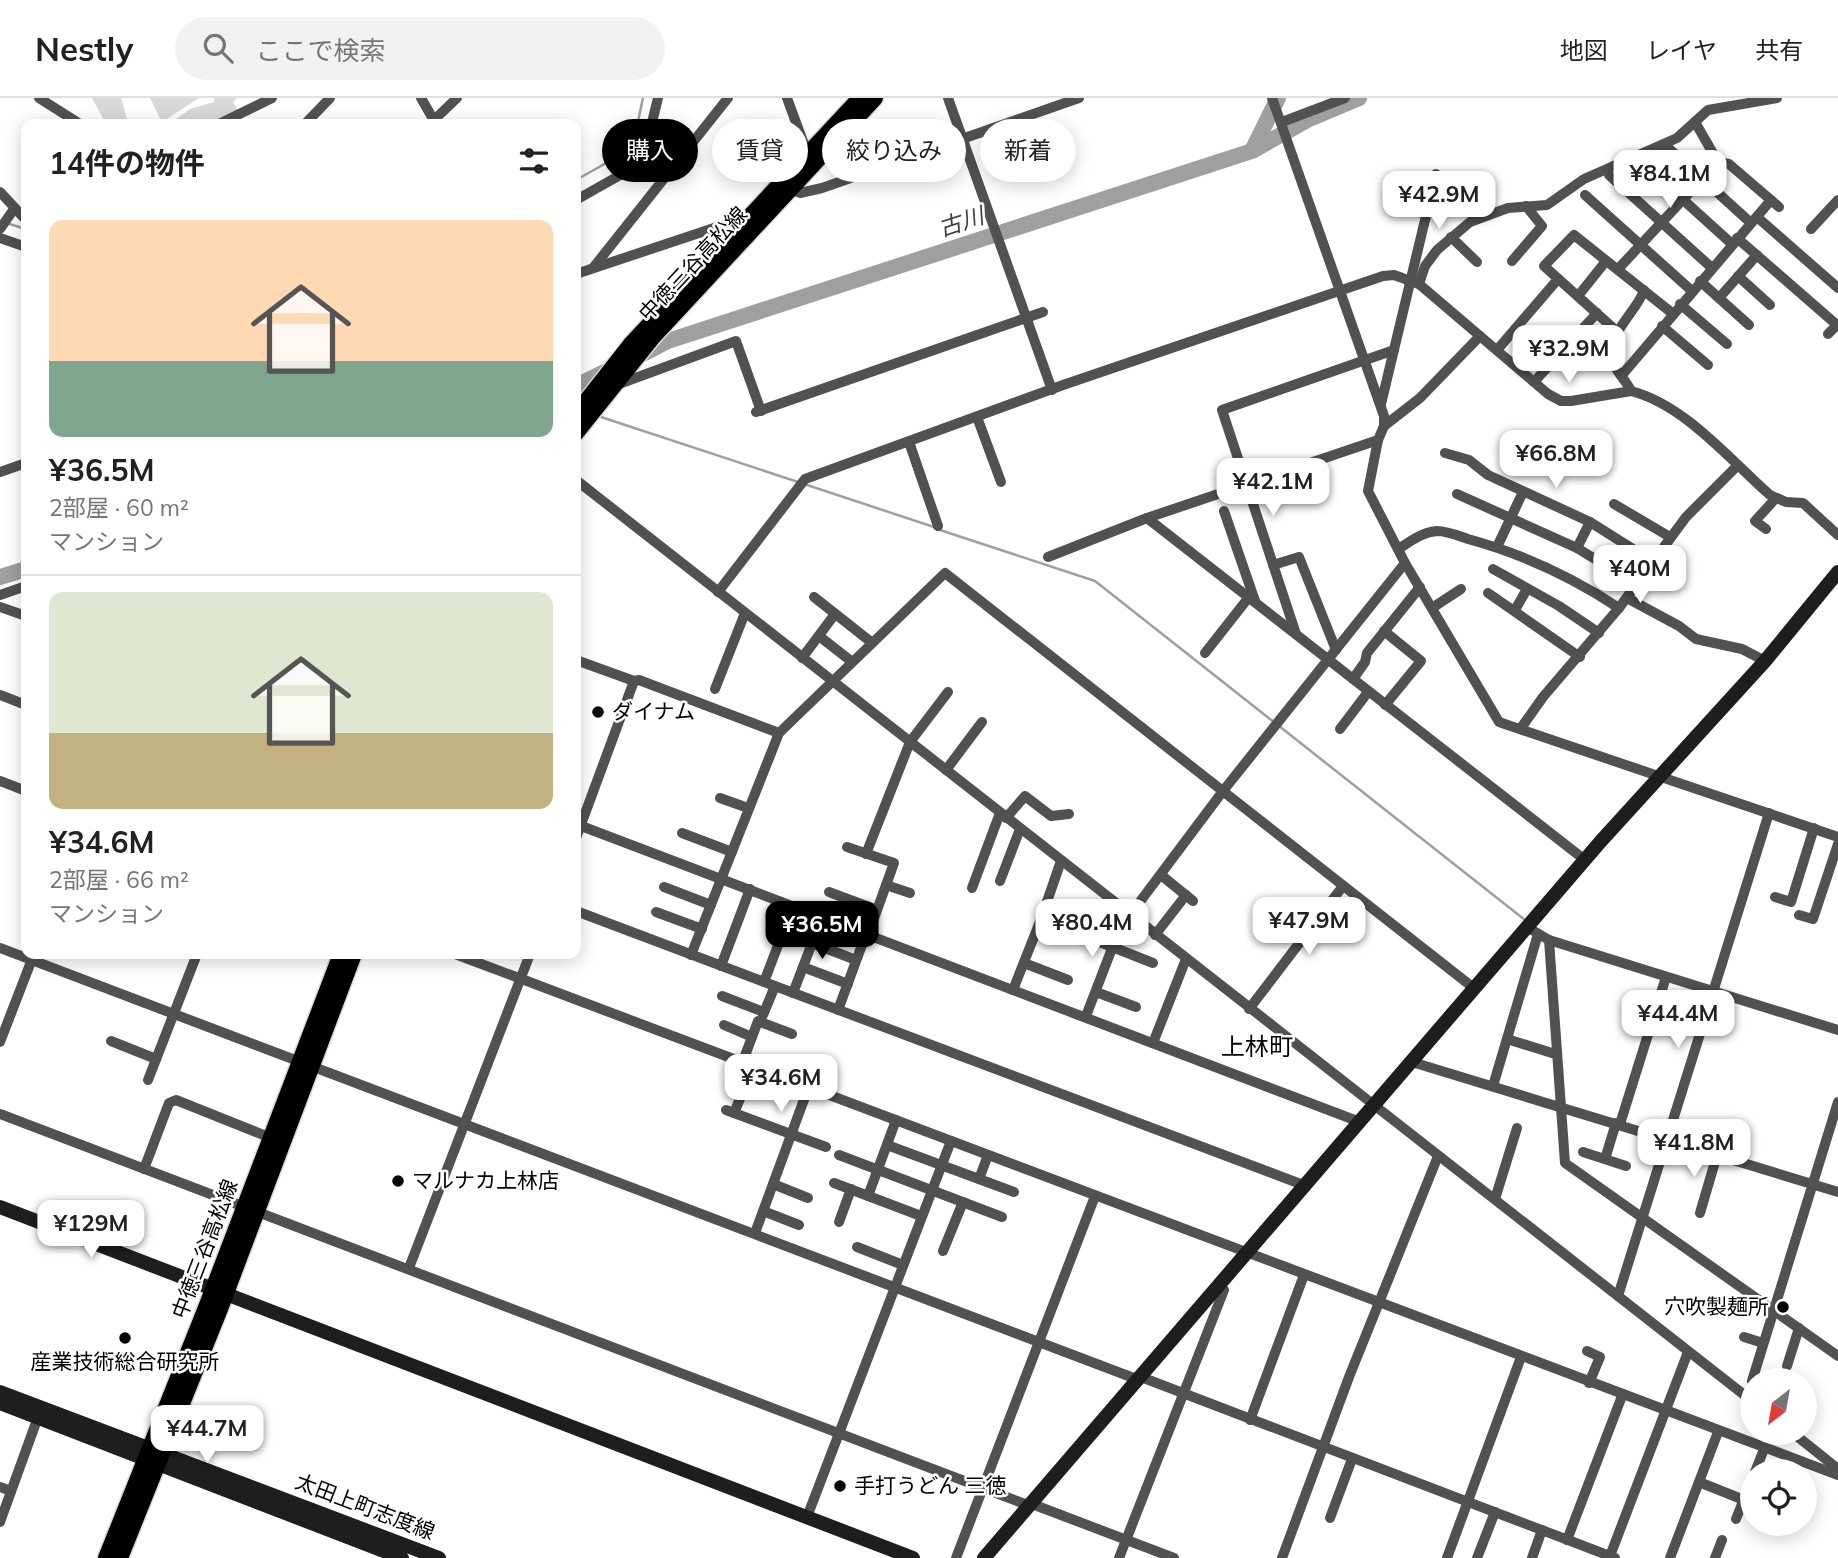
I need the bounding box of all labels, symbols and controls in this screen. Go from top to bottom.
search box [175,17,665,80]
text: Nestly [35,28,133,69]
icon: search [199,29,237,67]
text: ここで検索 [255,34,385,67]
text: 地図 [1560,35,1608,65]
text: レイヤ [1646,35,1717,65]
text: 共有 [1755,35,1803,65]
chip: 購入 [602,119,698,182]
chip: 賃貸 [712,119,808,182]
chip: 絞り込み [822,119,966,182]
chip: 新着 [980,119,1076,182]
icon: filters [515,142,553,180]
text: 14件の物件 [49,144,205,182]
pin: ¥84.1M [1613,150,1727,210]
text: ¥84.1M [1630,158,1710,187]
pin: ¥42.9M [1382,172,1496,231]
text: ¥42.9M [1399,179,1479,208]
water label: 古川 [934,200,990,242]
street label: 中徳三谷高松線 [633,201,752,326]
icon: home [238,266,364,392]
pin: ¥32.9M [1512,326,1626,385]
text: ¥32.9M [1529,333,1609,362]
pin: ¥66.8M [1499,430,1613,490]
text: ¥66.8M [1516,438,1596,467]
text: ¥36.5M [49,451,155,489]
pin: ¥42.1M [1216,458,1330,518]
text: ¥42.1M [1233,466,1313,495]
text: 2部屋 · 60 m² [49,493,189,522]
text: マンション [49,527,164,556]
pin: ¥40M [1599,546,1681,605]
text: ¥40M [1609,553,1671,582]
icon: home [238,638,364,764]
place label: ダイナム [612,698,695,724]
marker: ダイナム [590,704,606,720]
text: ¥34.6M [49,823,155,861]
text: 2部屋 · 66 m² [49,865,189,894]
pin: ¥47.9M [1252,898,1366,957]
text: マンション [49,899,164,928]
pin: ¥80.4M [1035,900,1149,959]
pin: ¥36.5M [765,902,879,961]
text: ¥47.9M [1269,905,1349,934]
text: ¥80.4M [1052,907,1132,936]
text: ¥36.5M [782,909,862,938]
pin: ¥44.4M [1621,990,1735,1050]
text: ¥44.4M [1638,998,1718,1027]
district label: 上林町 [1221,1031,1293,1061]
pin: ¥34.6M [724,1054,838,1114]
text: ¥34.6M [741,1062,821,1091]
pin: ¥41.8M [1637,1119,1751,1179]
text: ¥41.8M [1654,1127,1734,1156]
place label: マルナカ上林店 [412,1167,559,1193]
marker: マルナカ上林店 [390,1173,406,1189]
street label: 中徳三谷高松線 [166,1175,243,1322]
pin: ¥129M [42,1200,140,1260]
text: ¥129M [53,1208,129,1237]
place label: 穴吹製麺所 [1664,1293,1769,1319]
marker: 穴吹製麺所 [1775,1299,1791,1315]
marker: 産業技術総合研究所 [117,1330,133,1346]
place label: 産業技術総合研究所 [31,1348,220,1374]
north arrow [1740,1368,1816,1446]
map controls [1740,1368,1817,1536]
pin: ¥44.7M [150,1406,264,1465]
text: ¥44.7M [167,1413,247,1442]
button: locate [1740,1459,1817,1536]
street label: 太田上町志度線 [292,1468,439,1545]
place label: 手打うどん 三徳 [854,1472,1006,1498]
marker: 手打うどん 三徳 [832,1478,848,1494]

